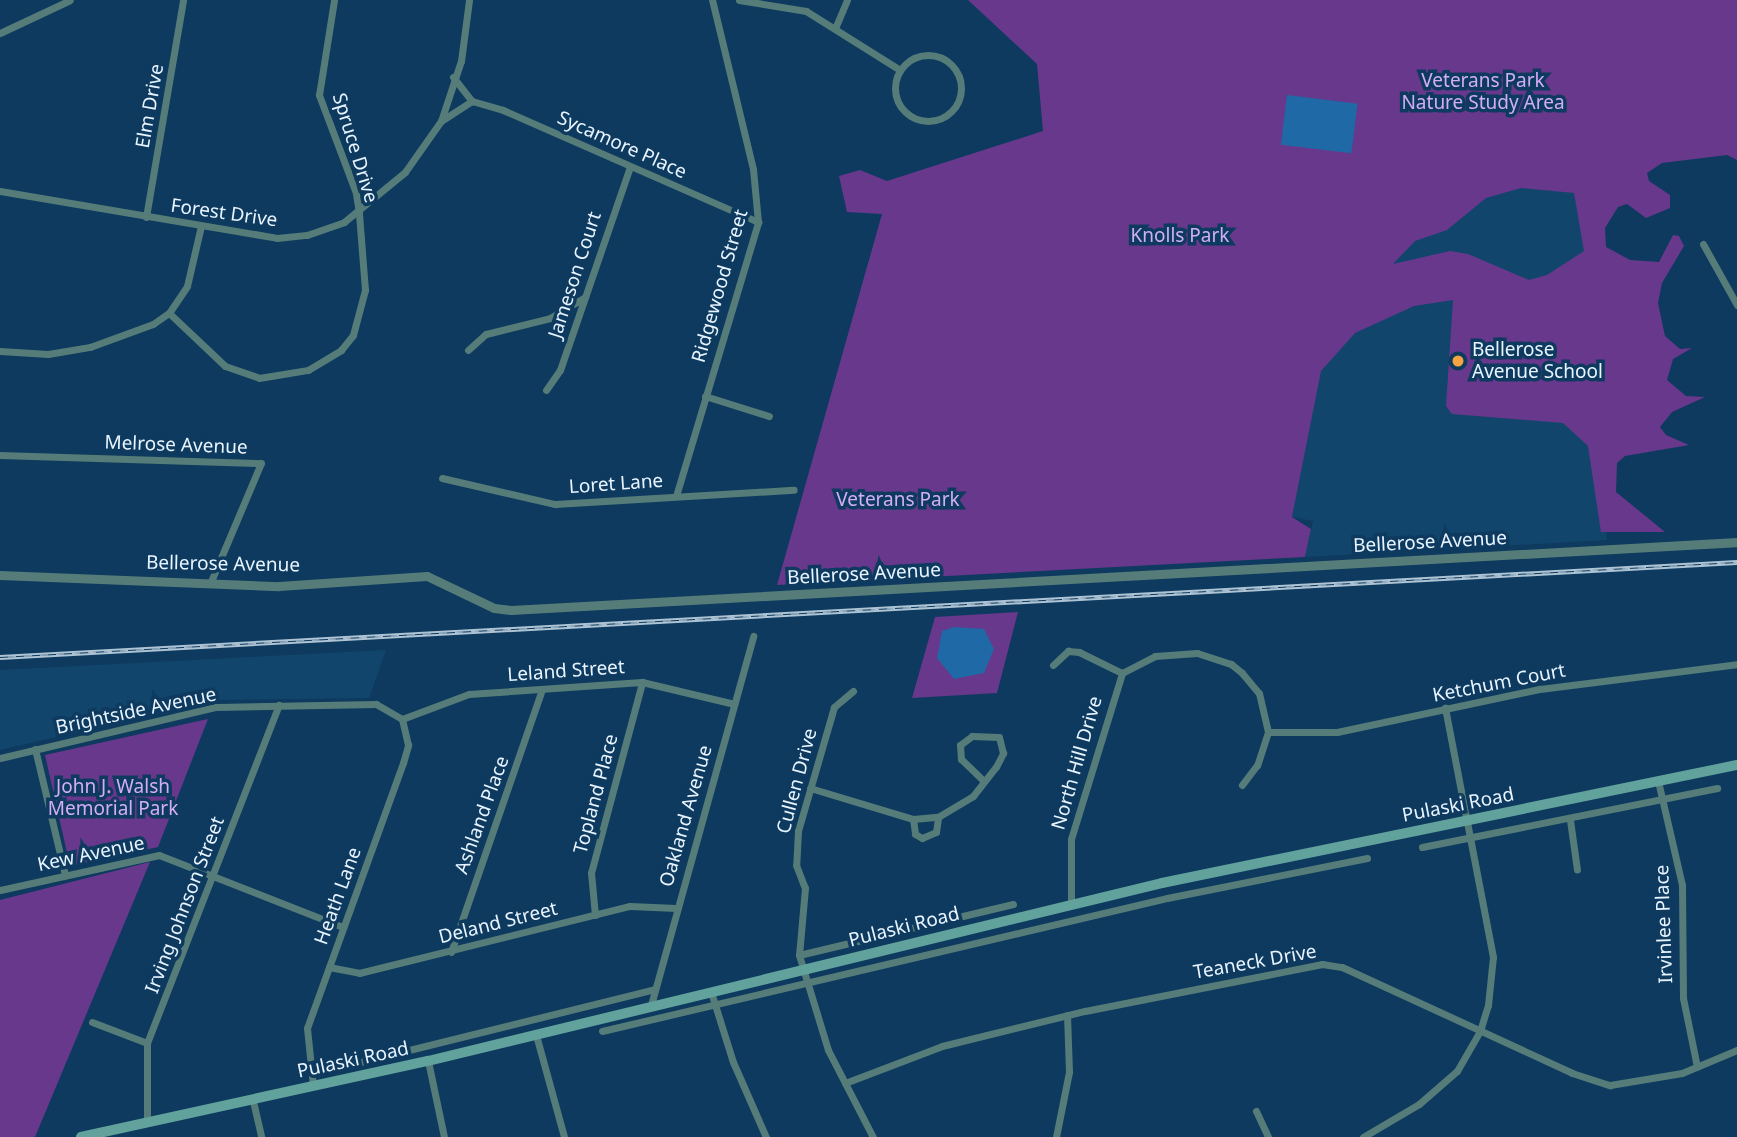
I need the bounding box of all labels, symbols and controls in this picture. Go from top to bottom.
street label: Elm Drive [131,62,169,150]
park label: Veterans Park Nature Study Area [1401,70,1565,114]
street label: Spruce Drive [328,90,382,206]
street label: Sycamore Place [554,106,690,184]
street label: Forest Drive [169,194,279,232]
street label: Ridgewood Street [687,207,753,365]
street label: Jameson Court [544,209,606,341]
park label: Knolls Park [1131,225,1229,247]
place label: Bellerose Avenue School [1472,339,1603,383]
marker: Bellerose Avenue School [1450,353,1466,369]
street label: Melrose Avenue [104,431,248,459]
street label: Loret Lane [568,469,664,499]
park label: Veterans Park [836,489,960,511]
street label: Bellerose Avenue [1353,527,1507,557]
street label: Bellerose Avenue [146,551,300,577]
street label: Bellerose Avenue [787,559,941,589]
street label: Leland Street [507,656,625,686]
street label: Ketchum Court [1431,659,1567,707]
street label: Brightside Avenue [54,683,218,739]
street label: North Hill Drive [1047,694,1107,832]
street label: Cullen Drive [772,726,822,836]
street label: Topland Place [569,732,623,856]
street label: Oakland Avenue [655,743,717,889]
street label: Ashland Place [450,753,514,877]
park label: John J. Walsh Memorial Park [48,776,178,820]
street label: Pulaski Road [1400,783,1516,827]
street label: Irving Johnson Street [141,813,229,997]
street label: Kew Avenue [35,832,147,876]
street label: Heath Lane [310,844,366,948]
street label: Irvinlee Place [1651,864,1677,984]
street label: Deland Street [436,897,560,949]
street label: Pulaski Road [846,902,962,952]
street label: Teaneck Drive [1192,940,1318,984]
street label: Pulaski Road [295,1037,411,1083]

